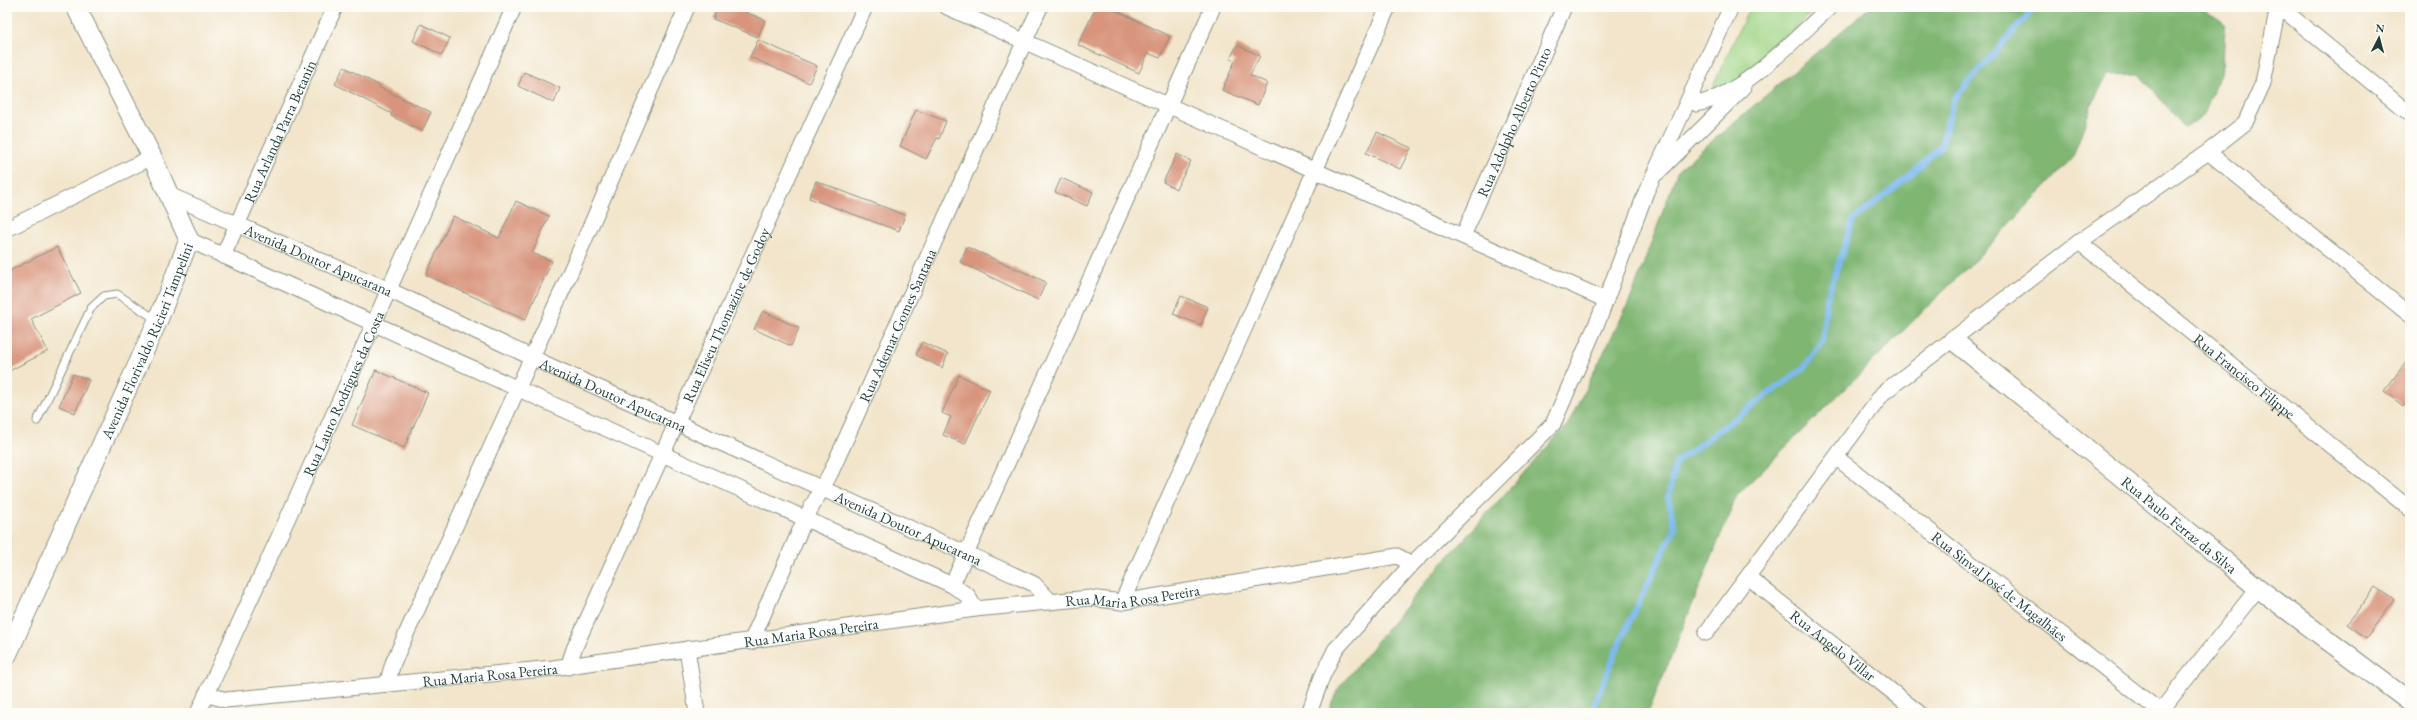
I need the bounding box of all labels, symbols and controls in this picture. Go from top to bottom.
north arrow [2359,18,2399,58]
text: N [2375,21,2385,35]
street label: Rua Adolpho Alberto Pinto [1472,44,1555,200]
street label: Rua Arlanda Parra Betanin [239,57,320,205]
street label: Avenida Doutor Apucarana [241,219,396,300]
street label: Rua Eliseu Thomazine de Godoy [678,224,774,405]
street label: Avenida Florivaldo Ricieri Tampelini [96,240,197,443]
street label: Rua Ademar Gomes Santana [854,245,940,405]
street label: Rua Lauro Rodrigues da Costa [298,308,388,479]
street label: Rua Francisco Filippe [2190,329,2300,423]
street label: Avenida Doutor Apucarana [536,353,690,436]
street label: Rua Paulo Ferraz da Silva [2118,471,2241,577]
street label: Avenida Doutor Apucarana [831,486,985,569]
street label: Rua Sinval José de Magalhães [1928,527,2072,645]
street label: Rua Maria Rosa Pereira [1064,580,1201,612]
street label: Rua Angelo Villar [1787,605,1880,685]
street label: Rua Maria Rosa Pereira [743,613,879,651]
street label: Rua Maria Rosa Pereira [421,658,559,690]

